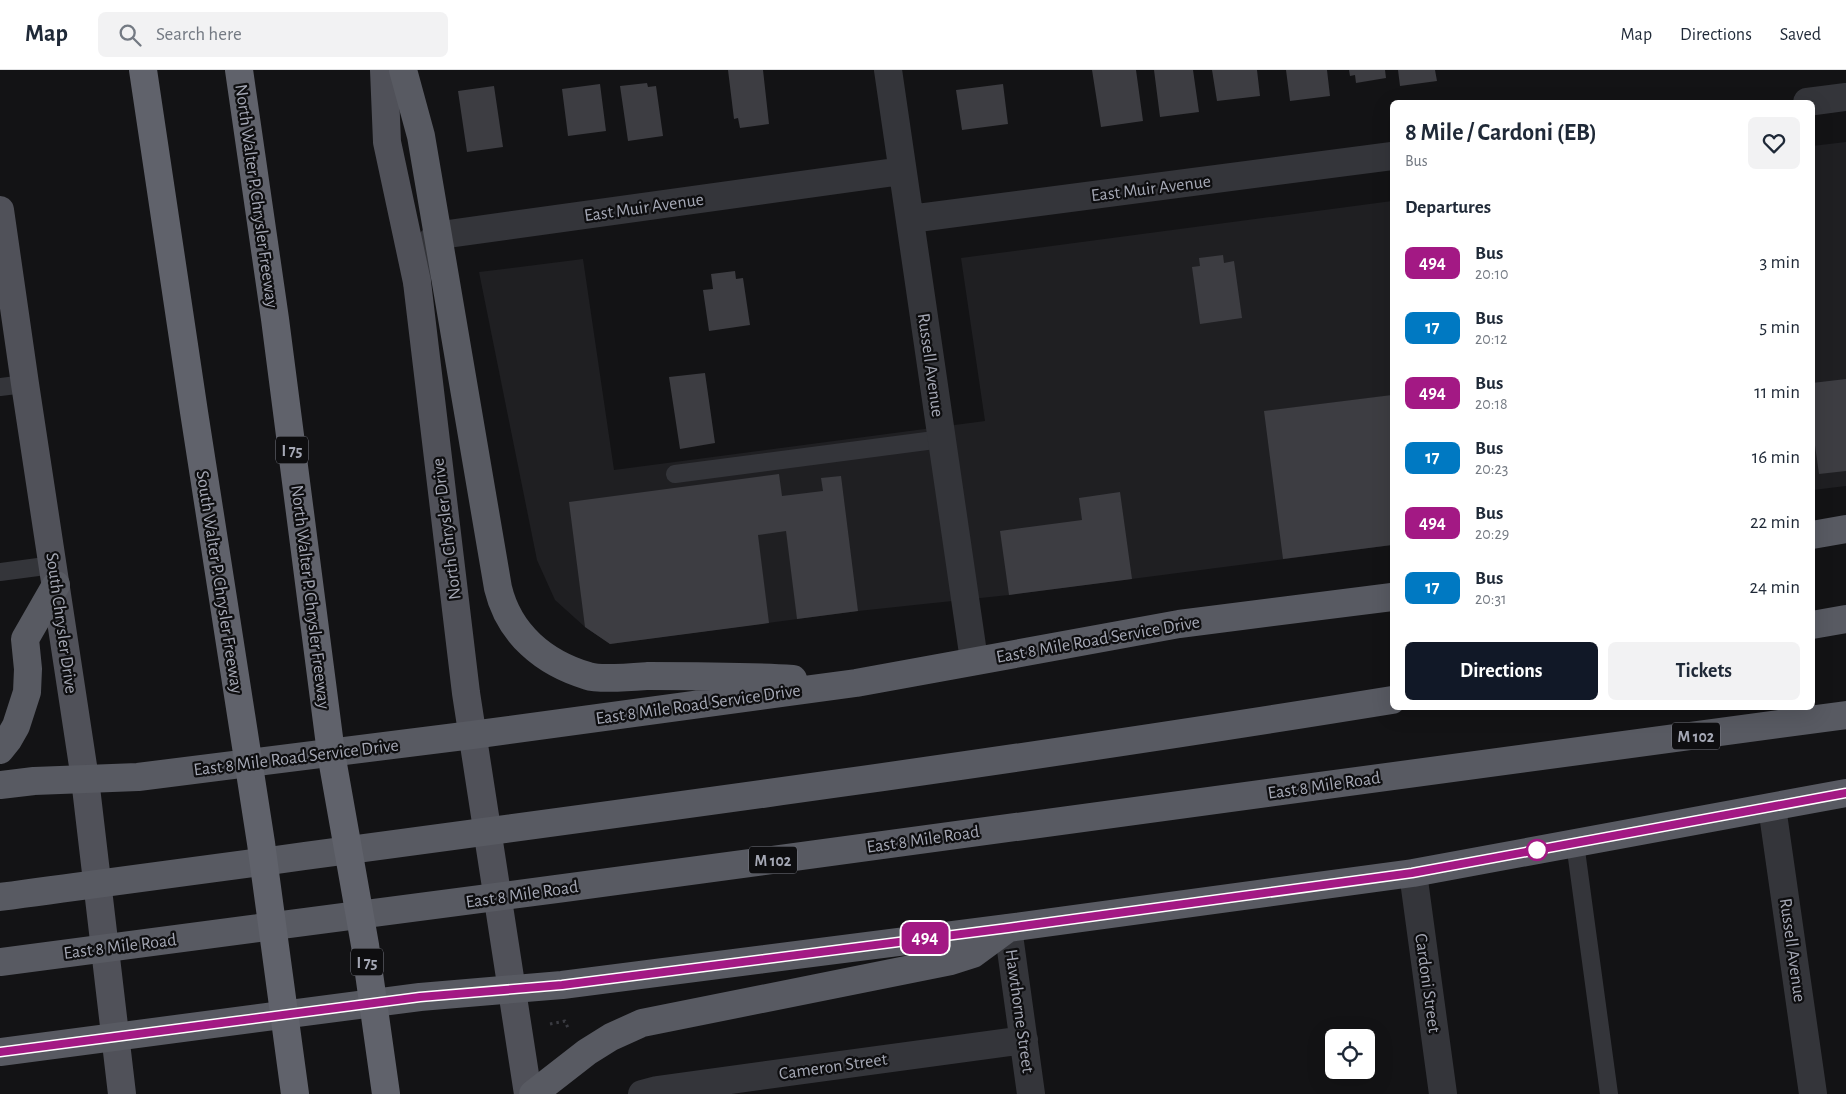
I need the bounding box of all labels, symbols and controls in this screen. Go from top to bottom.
search box [98,12,448,57]
icon: search [116,21,144,49]
text: Map [25,22,68,46]
text: Search here [156,25,242,44]
text: Map [1621,26,1652,44]
text: Directions [1680,26,1752,44]
text: Saved [1780,26,1821,44]
street label: North Walter P. Chrysler Freeway [231,83,281,309]
button: heart [1748,117,1800,169]
text: 8 Mile / Cardoni (EB) [1405,121,1597,145]
text: Bus [1405,153,1428,169]
street label: East Muir Avenue [1090,173,1212,205]
street label: East Muir Avenue [583,191,705,225]
text: Departures [1405,198,1491,217]
text: Bus [1475,244,1503,263]
text: 3 min [1759,253,1800,272]
text: 494 [1419,254,1446,272]
text: 20:10 [1475,266,1508,282]
text: Bus [1475,309,1503,328]
street label: Russell Avenue [914,312,946,418]
text: 5 min [1759,318,1800,337]
text: 17 [1425,319,1440,337]
text: 20:12 [1475,331,1507,347]
text: Bus [1475,374,1503,393]
text: 11 min [1754,383,1800,402]
text: 494 [1419,384,1446,402]
text: 20:18 [1475,396,1507,412]
road number: I 75 [276,436,308,464]
text: Bus [1475,439,1503,458]
text: 16 min [1752,448,1800,467]
text: 17 [1425,449,1440,467]
street label: North Chrysler Drive [429,457,465,601]
text: 20:23 [1475,461,1508,477]
street label: South Walter P. Chrysler Freeway [192,469,246,695]
street label: North Walter P. Chrysler Freeway [287,484,333,711]
text: Bus [1475,504,1503,523]
text: 22 min [1750,513,1800,532]
text: 494 [1419,514,1446,532]
text: 20:29 [1475,526,1509,542]
street label: South Chrysler Drive [42,552,80,695]
text: Bus [1475,569,1503,588]
text: 24 min [1749,578,1800,597]
text: 17 [1425,579,1440,597]
text: 20:31 [1475,591,1507,607]
street label: East 8 Mile Road Service Drive [995,613,1201,667]
button: Directions [1405,642,1598,700]
button: Tickets [1608,642,1800,700]
street label: East 8 Mile Road Service Drive [595,682,802,728]
road number: M 102 [1672,722,1720,749]
street label: East 8 Mile Road Service Drive [192,736,400,780]
street label: East 8 Mile Road [1267,769,1382,803]
street label: East 8 Mile Road [866,823,981,857]
unlabelled marker [1526,839,1548,861]
road number: M 102 [749,846,797,874]
street label: East 8 Mile Road [465,878,580,912]
street label: Russell Avenue [1776,897,1808,1003]
line badge: 494 [896,922,954,954]
text: 494 [912,929,938,947]
street label: East 8 Mile Road [63,931,178,963]
street label: Cardoni Street [1411,932,1443,1034]
street label: Hawthorne Street [1001,948,1037,1074]
road number: I 75 [351,949,383,976]
map controls [1325,1029,1375,1079]
button: locate [1325,1029,1375,1079]
street label: Cameron Street [778,1050,889,1084]

